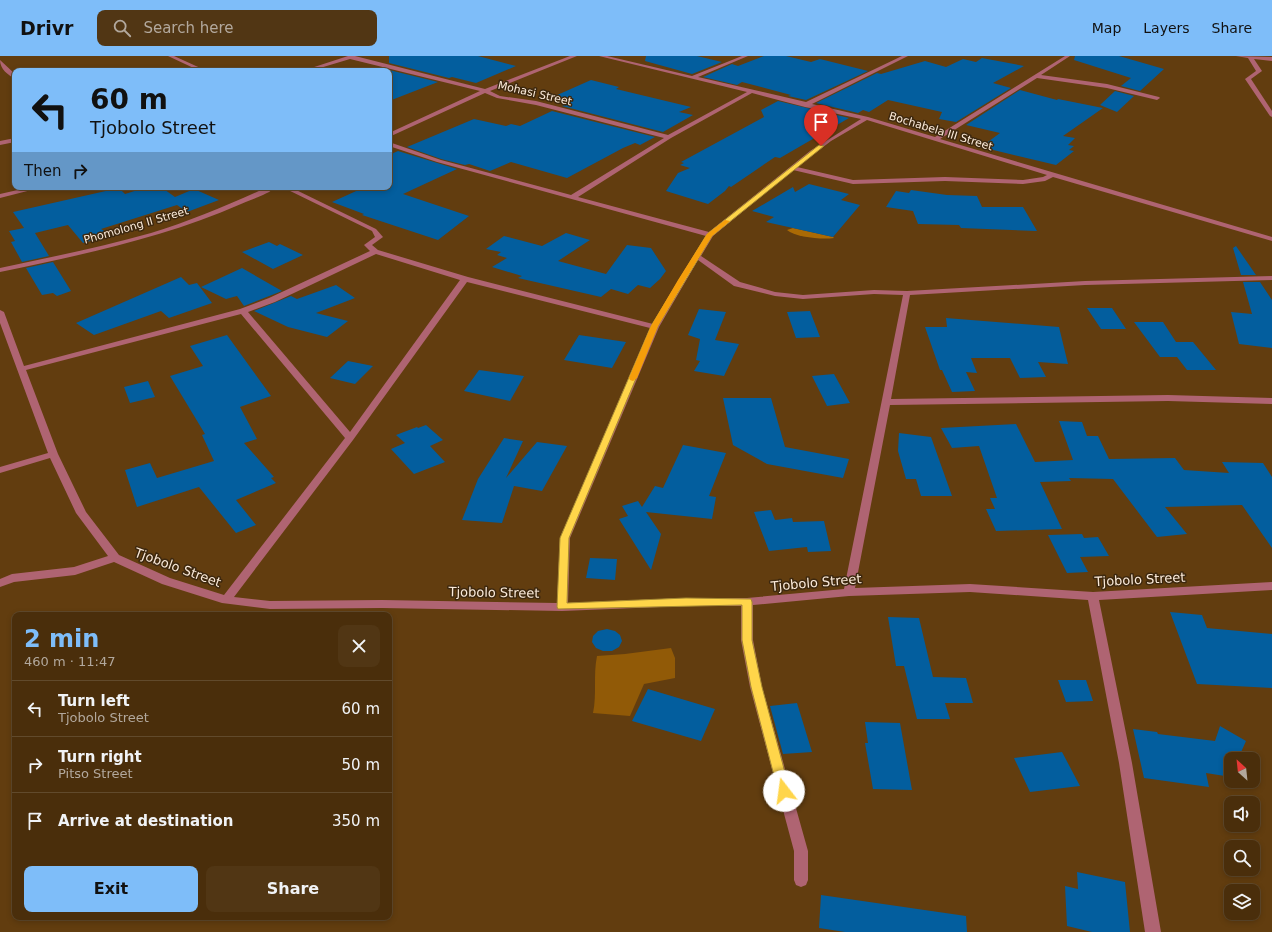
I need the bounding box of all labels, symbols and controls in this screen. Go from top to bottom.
search box [97,10,377,46]
text: Drivr [20,17,73,39]
icon: search [111,17,133,39]
text: Search here [143,19,234,37]
text: Map [1092,20,1121,36]
text: Layers [1143,20,1190,36]
text: Share [1212,20,1252,36]
street label: Mohasi Street [497,79,574,108]
text: 60 m [90,83,168,116]
icon: left [24,84,76,136]
pin [804,105,838,146]
street label: Bochabela III Street [887,110,995,154]
icon: arrive [810,111,832,133]
text: Tjobolo Street [90,117,216,138]
icon: right [69,160,91,182]
text: Then [24,162,61,180]
street label: Phomolong II Street [82,204,191,247]
street label: Tjobolo Street [132,545,223,590]
street label: Tjobolo Street [1093,570,1186,589]
street label: Tjobolo Street [769,571,862,594]
street label: Tjobolo Street [447,584,540,601]
text: 2 min [24,625,99,653]
button: close [338,625,380,667]
text: 460 m · 11:47 [24,654,115,669]
text: Turn left [58,692,130,710]
icon: left [24,698,46,720]
text: 60 m [342,700,380,718]
text: Tjobolo Street [58,710,149,725]
text: Turn right [58,748,142,766]
north arrow [1224,752,1260,788]
map controls [1224,752,1260,920]
icon: right [24,754,46,776]
text: 50 m [342,756,380,774]
text: Pitso Street [58,766,133,781]
position arrow [763,770,805,812]
button: sound [1224,796,1260,832]
icon: arrive [24,810,46,832]
text: Arrive at destination [58,812,233,830]
text: 350 m [332,812,380,830]
button: search [1224,840,1260,876]
button: Exit [24,866,198,912]
button: Share [206,866,380,912]
button: layers [1224,884,1260,920]

